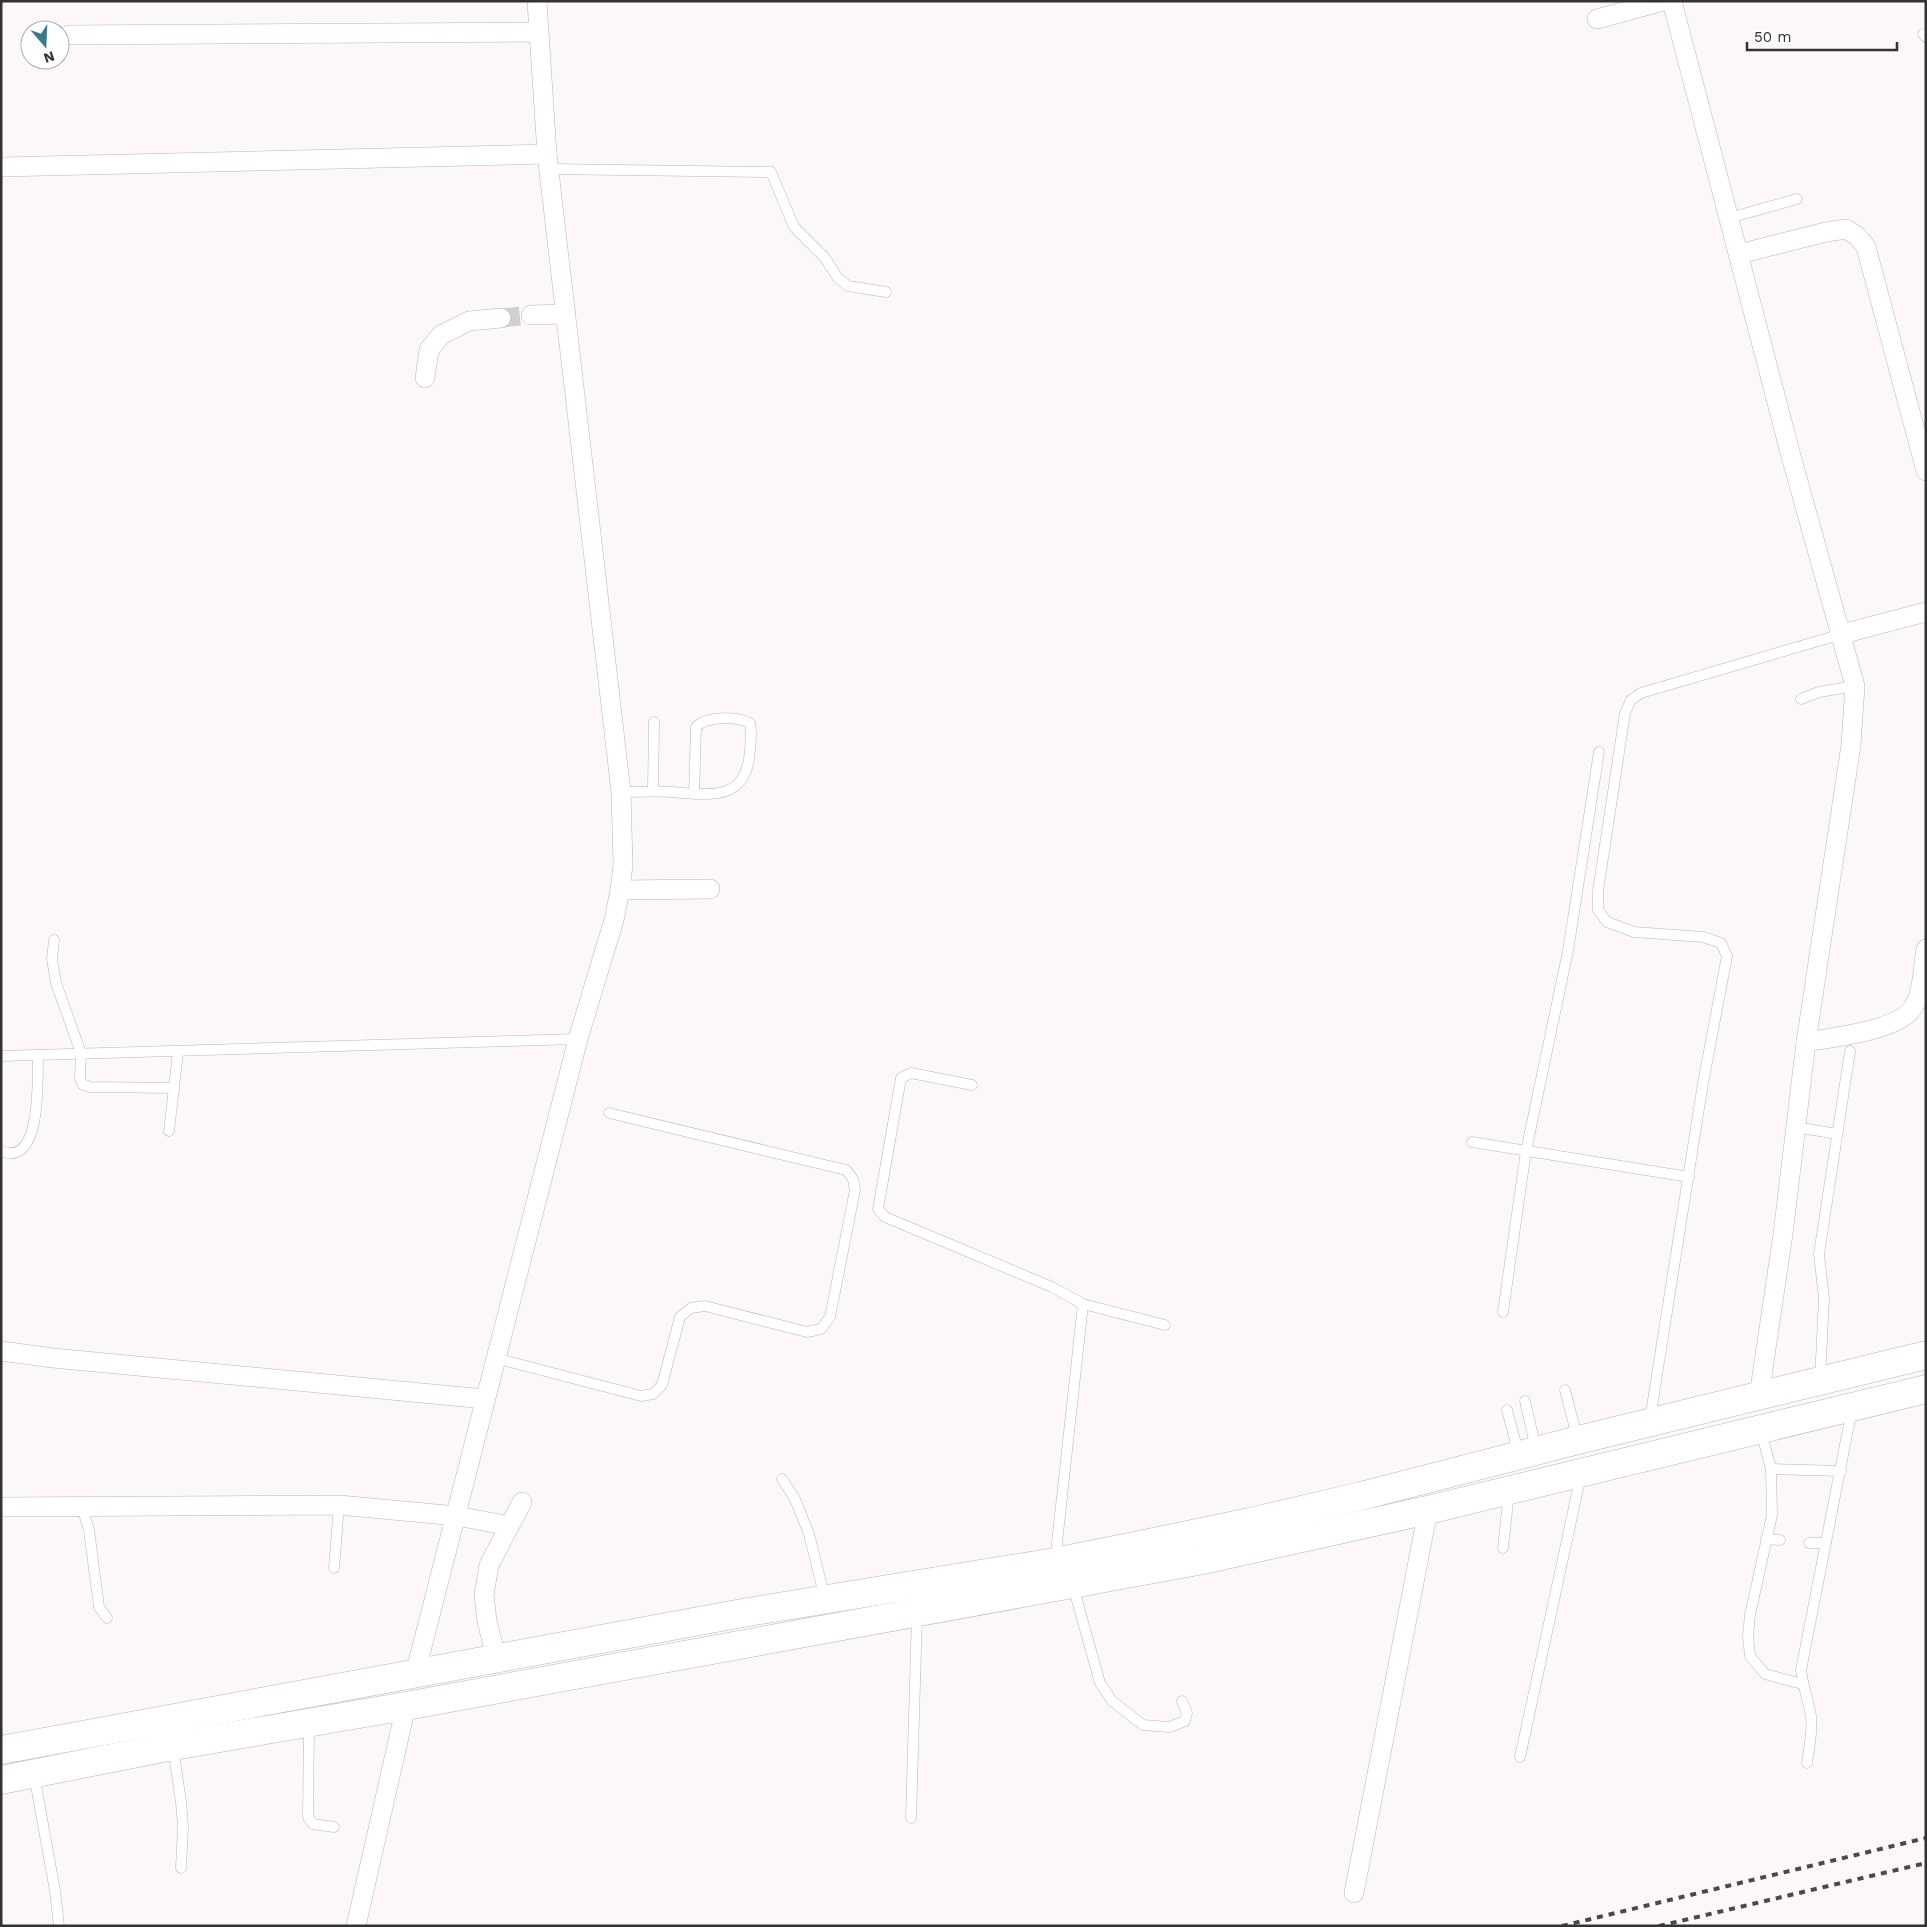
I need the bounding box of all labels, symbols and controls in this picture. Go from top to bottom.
north arrow [20,20,70,70]
scale bar [1747,20,1897,52]
text: 50 m [1754,28,1791,46]
text: N [42,48,57,67]

